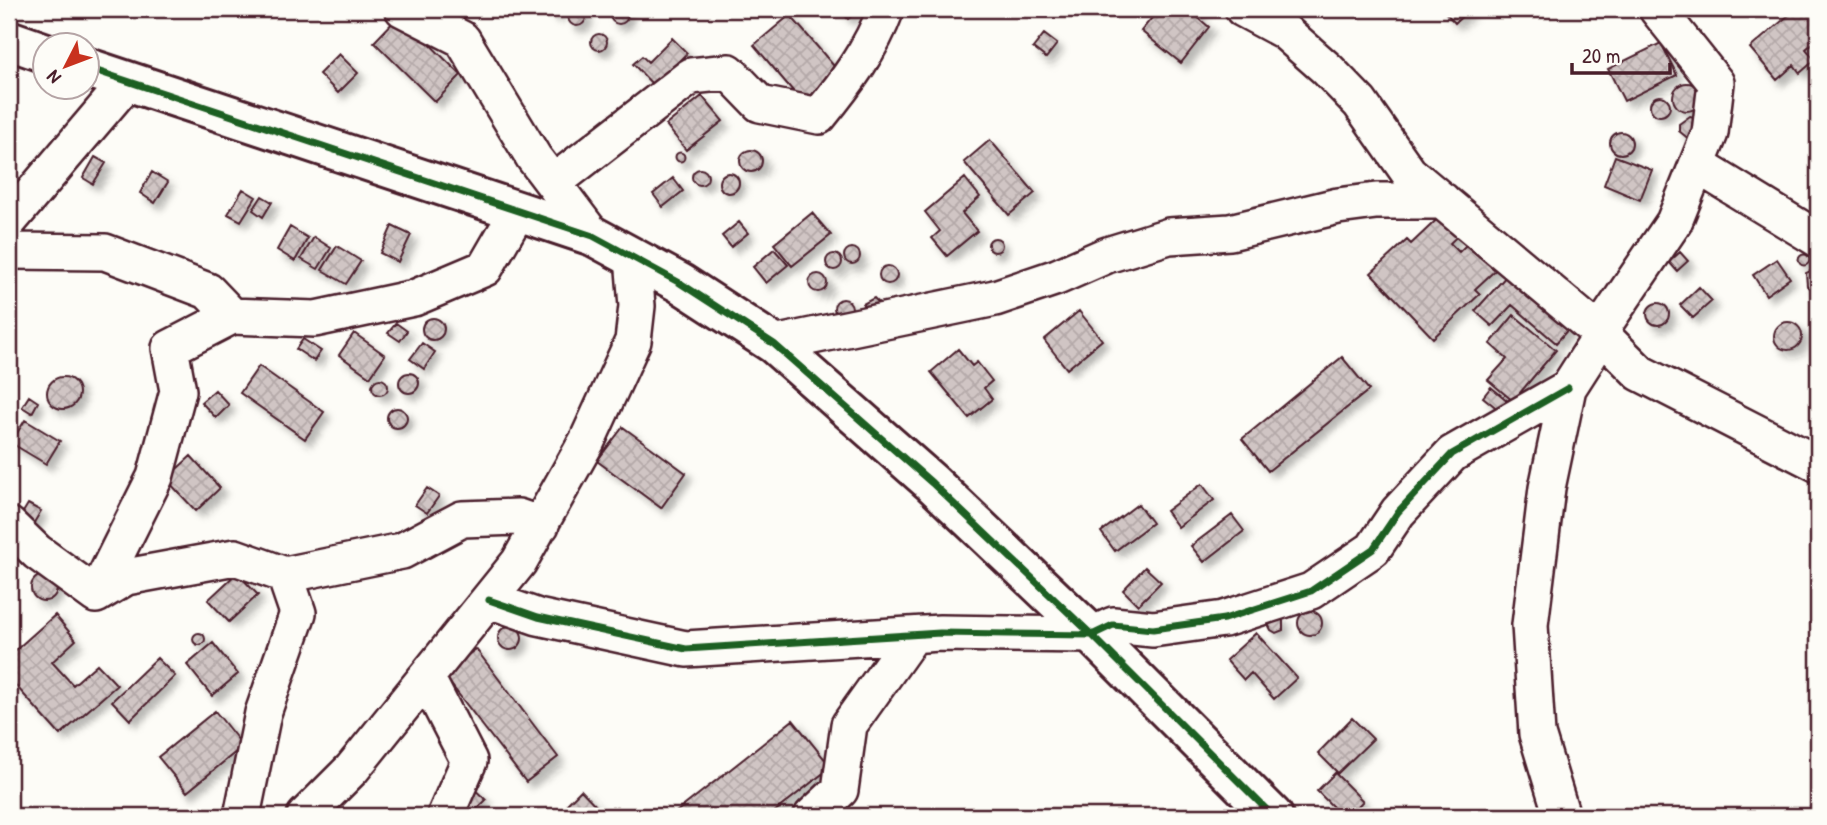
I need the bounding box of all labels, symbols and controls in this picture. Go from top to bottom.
north arrow [32,32,102,102]
scale bar [1572,32,1670,76]
text: 20 m [1582,41,1620,70]
text: N [40,65,66,90]

